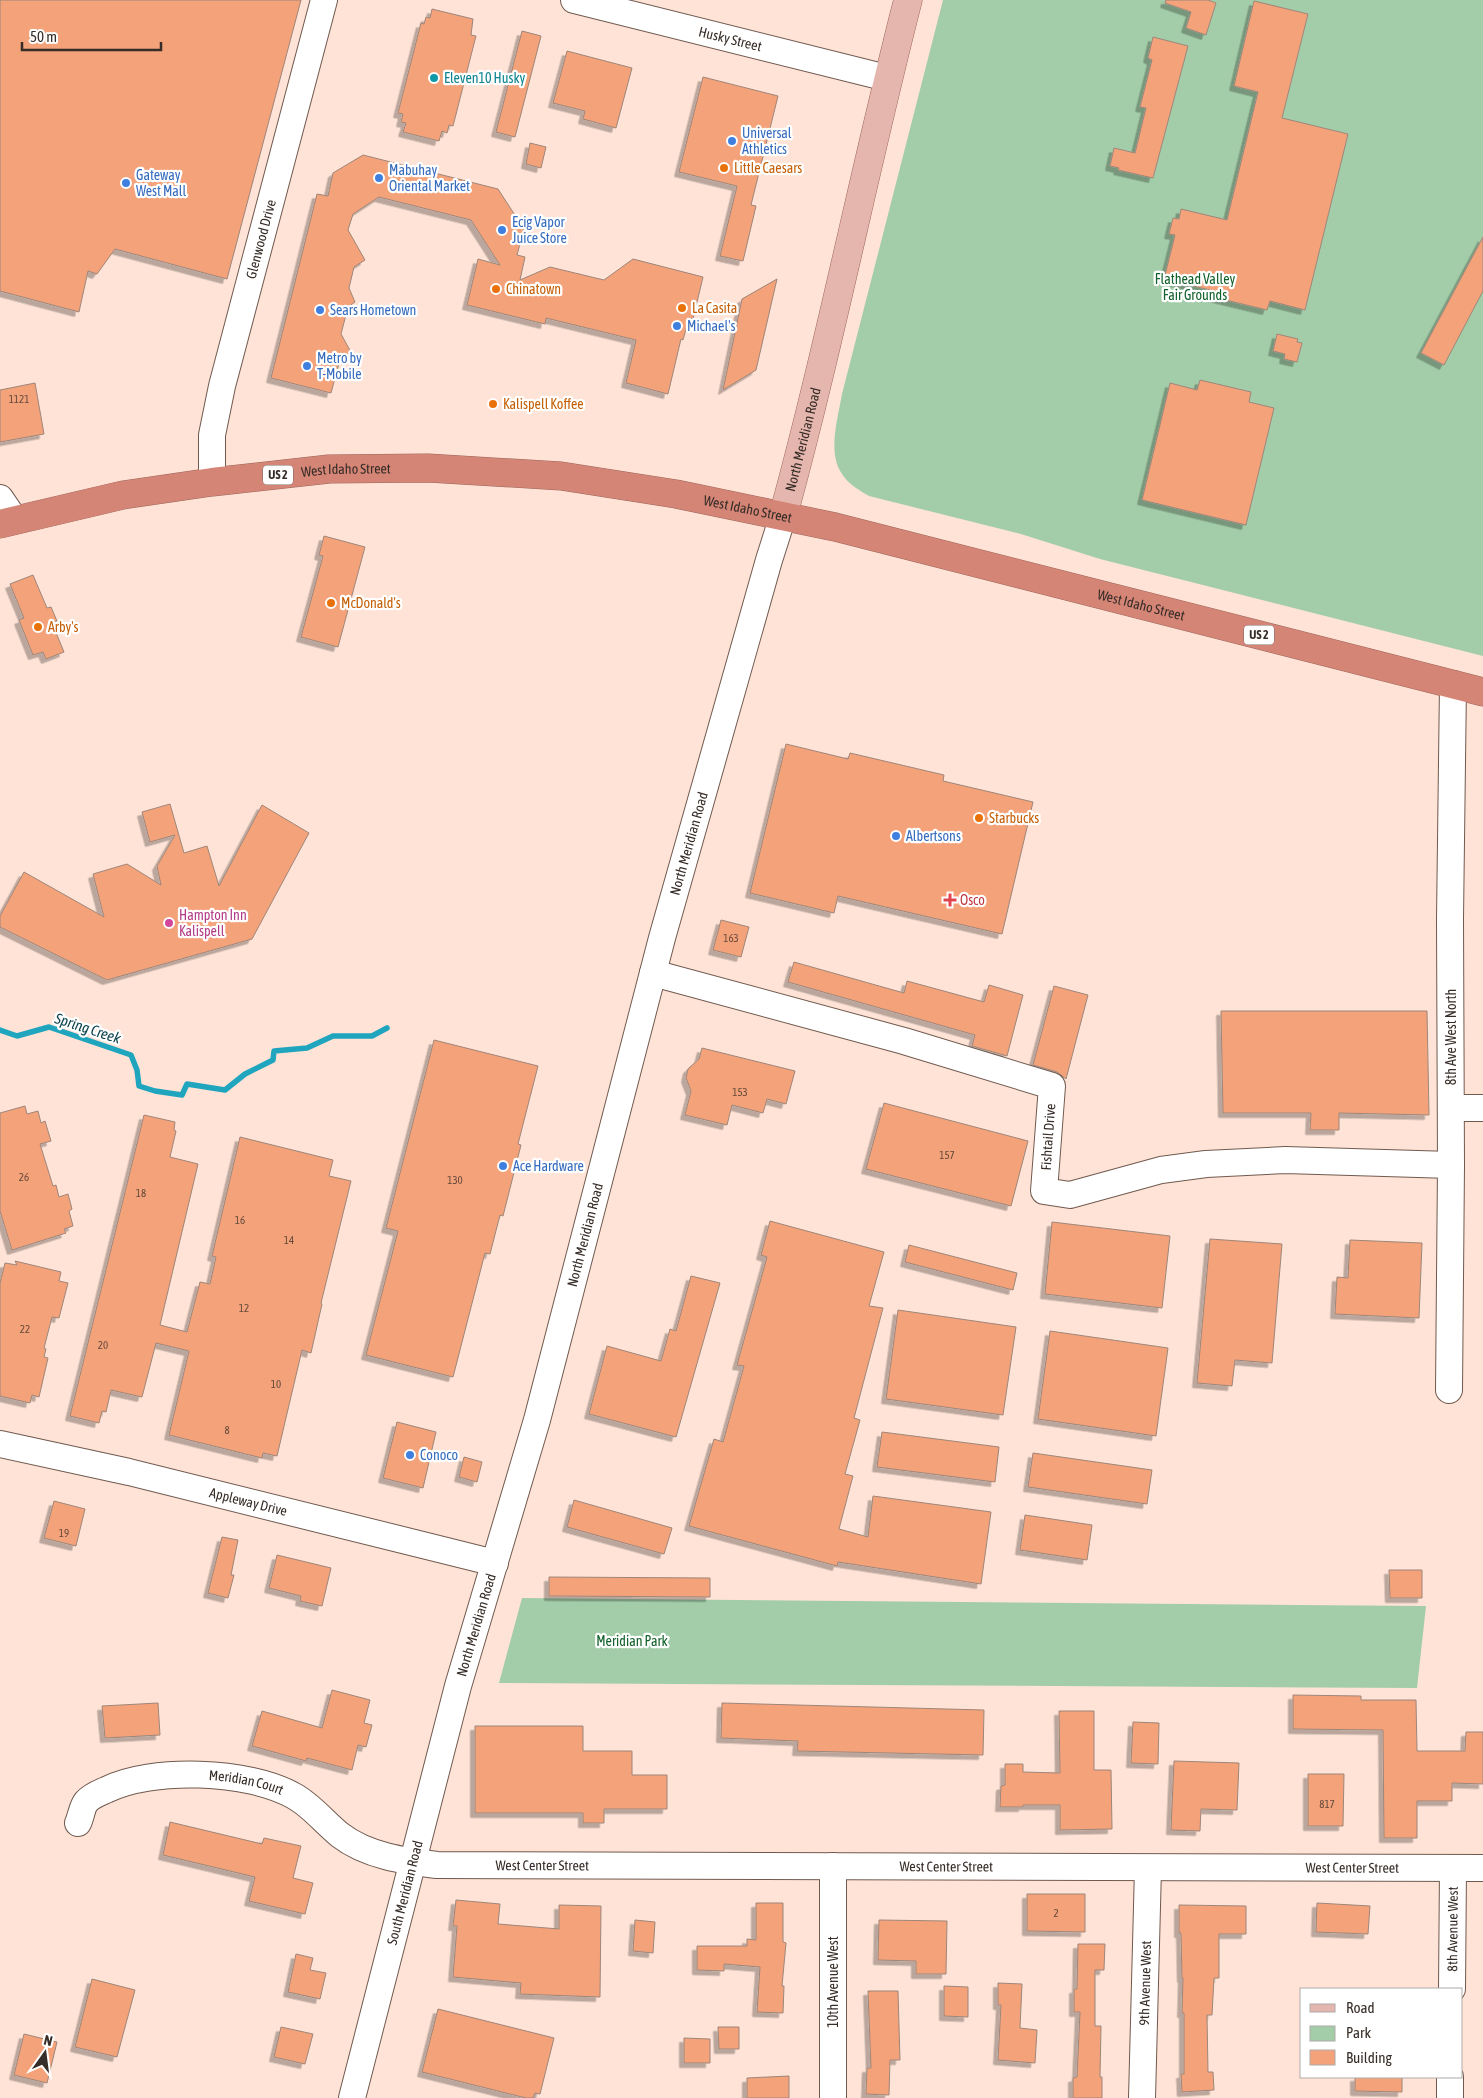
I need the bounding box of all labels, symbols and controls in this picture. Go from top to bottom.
scale bar [22,20,161,52]
street label: Husky Street [697,23,763,54]
text: 50 m [30,28,57,45]
place label: Eleven10 Husky [444,70,526,86]
marker: Eleven10 Husky [428,72,440,84]
place label: Universal Athletics [742,125,792,157]
marker: Universal Athletics [726,135,738,147]
place label: Little Caesars [734,160,802,176]
place label: Mabuhay Oriental Market [389,162,470,194]
marker: Little Caesars [718,162,730,174]
place label: Gateway West Mall [136,167,187,199]
marker: Mabuhay Oriental Market [373,172,385,184]
marker: Gateway West Mall [120,177,132,189]
street label: Glenwood Drive [243,198,279,280]
place label: Ecig Vapor Juice Store [512,214,567,246]
marker: Ecig Vapor Juice Store [496,224,508,236]
park label: Flathead Valley Fair Grounds [1155,271,1235,303]
place label: Chinatown [506,281,561,297]
marker: Chinatown [490,283,502,295]
place label: La Casita [692,300,737,316]
place label: Sears Hometown [330,302,416,318]
marker: La Casita [676,302,688,314]
marker: Sears Hometown [314,304,326,316]
place label: Michael's [687,318,735,334]
marker: Michael's [671,320,683,332]
place label: Metro by T-Mobile [317,350,362,382]
marker: Metro by T-Mobile [301,360,313,372]
street label: North Meridian Road [782,386,824,493]
house number: 1121 [9,393,29,405]
place label: Kalispell Koffee [503,396,584,412]
marker: Kalispell Koffee [487,398,499,410]
street label: West Idaho Street [300,460,391,480]
road number: US 2 [263,466,293,484]
street label: West Idaho Street [702,492,793,526]
street label: West Idaho Street [1096,586,1187,624]
place label: McDonald's [341,595,401,611]
marker: McDonald's [325,597,337,609]
place label: Arby's [48,619,79,635]
marker: Arby's [32,621,44,633]
road number: US 2 [1244,626,1274,644]
street label: North Meridian Road [667,790,711,897]
place label: Starbucks [989,810,1039,826]
marker: Starbucks [973,812,985,824]
place label: Albertsons [906,828,961,844]
marker: Albertsons [890,830,902,842]
place label: Osco [960,892,985,908]
marker: Osco [944,894,956,906]
place label: Hampton Inn Kalispell [179,907,247,939]
marker: Hampton Inn Kalispell [163,917,175,929]
house number: 163 [723,932,739,944]
street label: 8th Ave West North [1443,989,1459,1085]
water label: Spring Creek [52,1009,123,1047]
house number: 153 [732,1086,748,1098]
street label: Fishtail Drive [1038,1103,1058,1171]
house number: 157 [939,1149,955,1161]
place label: Ace Hardware [513,1158,584,1174]
marker: Ace Hardware [497,1160,509,1172]
house number: 26 [19,1171,29,1183]
house number: 130 [447,1174,463,1186]
street label: North Meridian Road [564,1181,606,1289]
house number: 18 [136,1187,146,1199]
house number: 16 [235,1214,245,1226]
house number: 14 [284,1234,294,1246]
house number: 12 [239,1302,249,1314]
house number: 22 [20,1323,30,1335]
house number: 20 [98,1339,108,1351]
house number: 10 [271,1378,281,1390]
house number: 8 [224,1424,230,1436]
place label: Conoco [420,1447,458,1463]
marker: Conoco [404,1449,416,1461]
street label: Appleway Drive [208,1484,289,1519]
house number: 19 [59,1527,69,1539]
street label: North Meridian Road [453,1572,499,1678]
park label: Meridian Park [596,1633,668,1649]
street label: Meridian Court [208,1767,286,1798]
house number: 817 [1319,1798,1335,1810]
street label: South Meridian Road [384,1839,426,1946]
street label: West Center Street [496,1857,589,1873]
street label: West Center Street [900,1858,993,1875]
street label: West Center Street [1306,1859,1399,1876]
street label: 8th Avenue West [1444,1886,1461,1972]
house number: 2 [1053,1907,1059,1919]
street label: 10th Avenue West [825,1936,841,2028]
street label: 9th Avenue West [1136,1940,1154,2026]
legend [1300,1988,1463,2078]
text: Road [1346,1999,1375,2016]
text: Park [1346,2024,1371,2041]
north arrow [20,2028,70,2078]
text: N [42,2032,54,2049]
text: Building [1346,2049,1392,2066]

